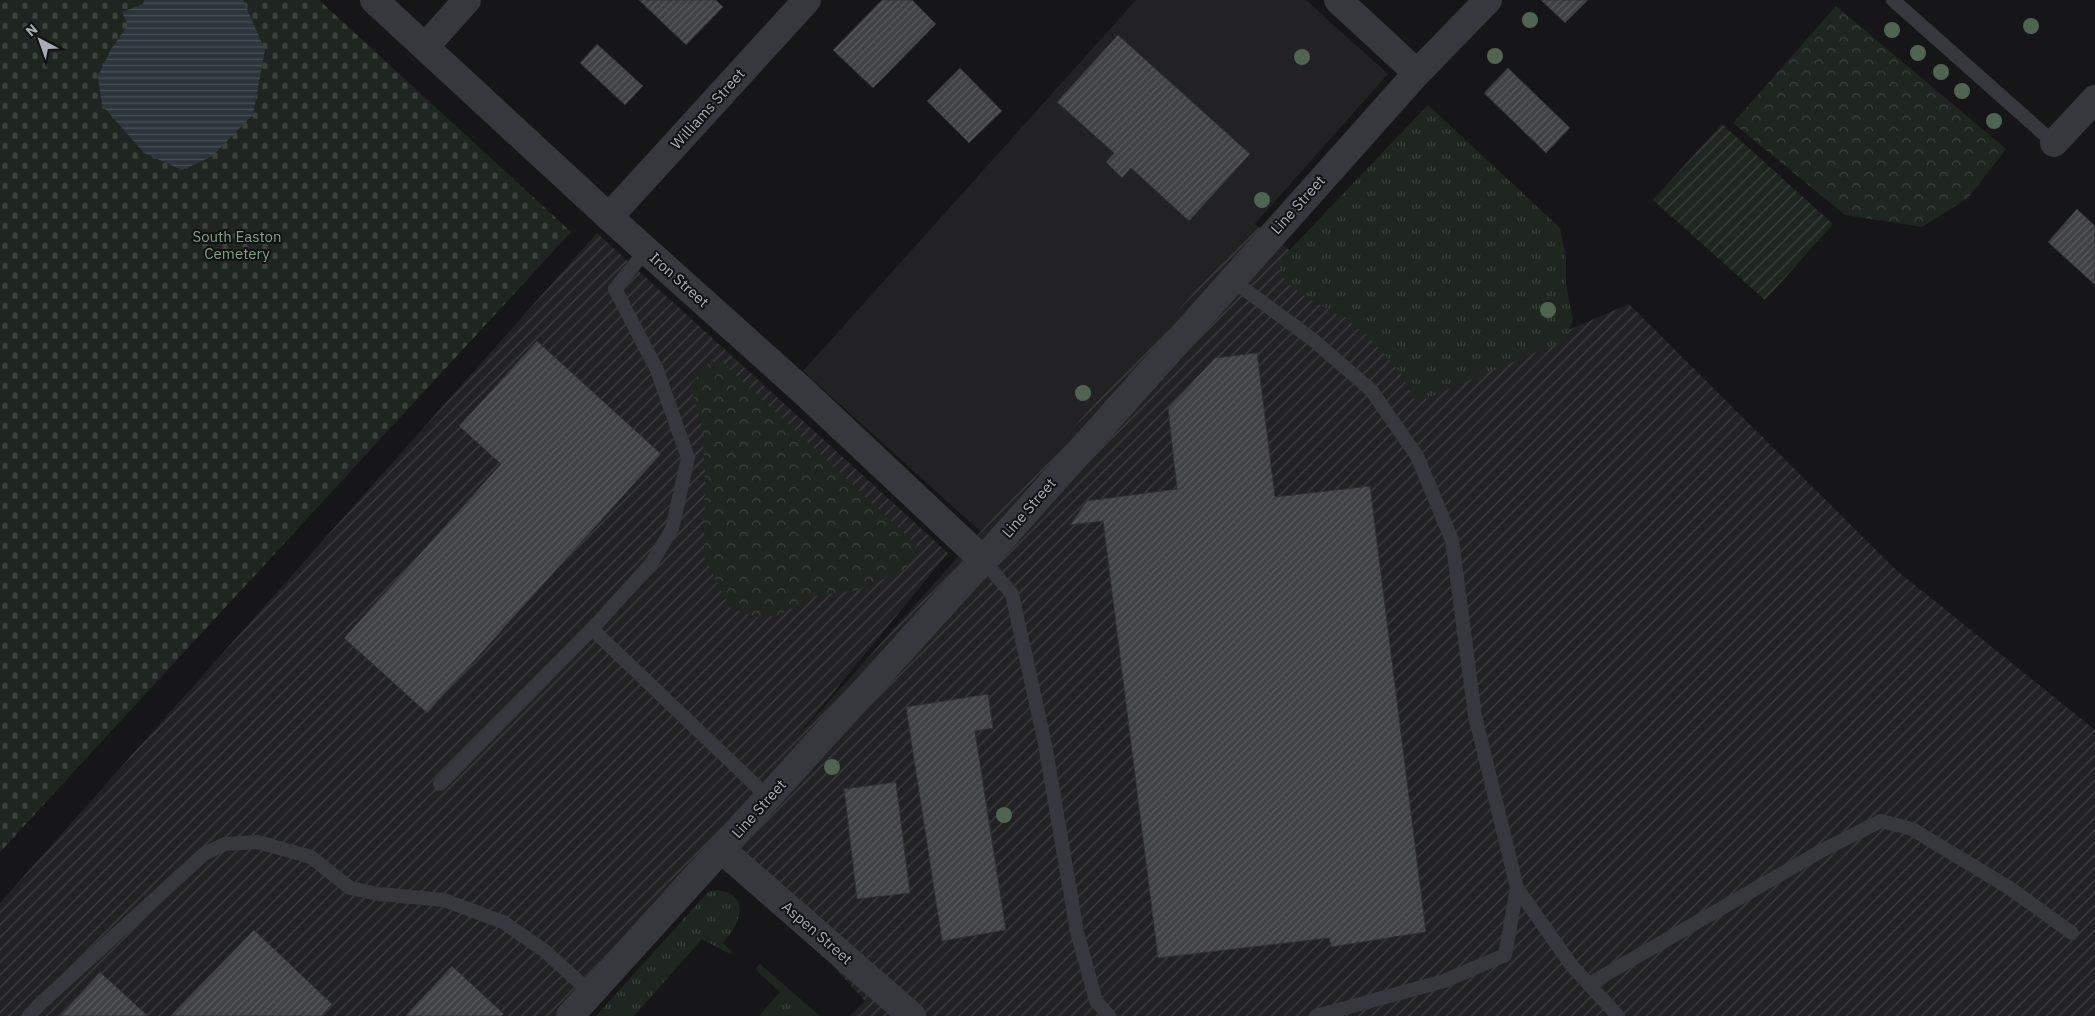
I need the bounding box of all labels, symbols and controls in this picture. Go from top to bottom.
north arrow [15,15,65,65]
text: N [22,20,41,40]
street label: Williams Street [666,64,749,153]
street label: Line Street [1266,171,1329,238]
park label: South Easton Cemetery [192,227,282,263]
street label: Iron Street [646,248,713,311]
street label: Line Street [998,474,1060,541]
street label: Line Street [727,775,790,842]
street label: Aspen Street [778,897,856,968]

